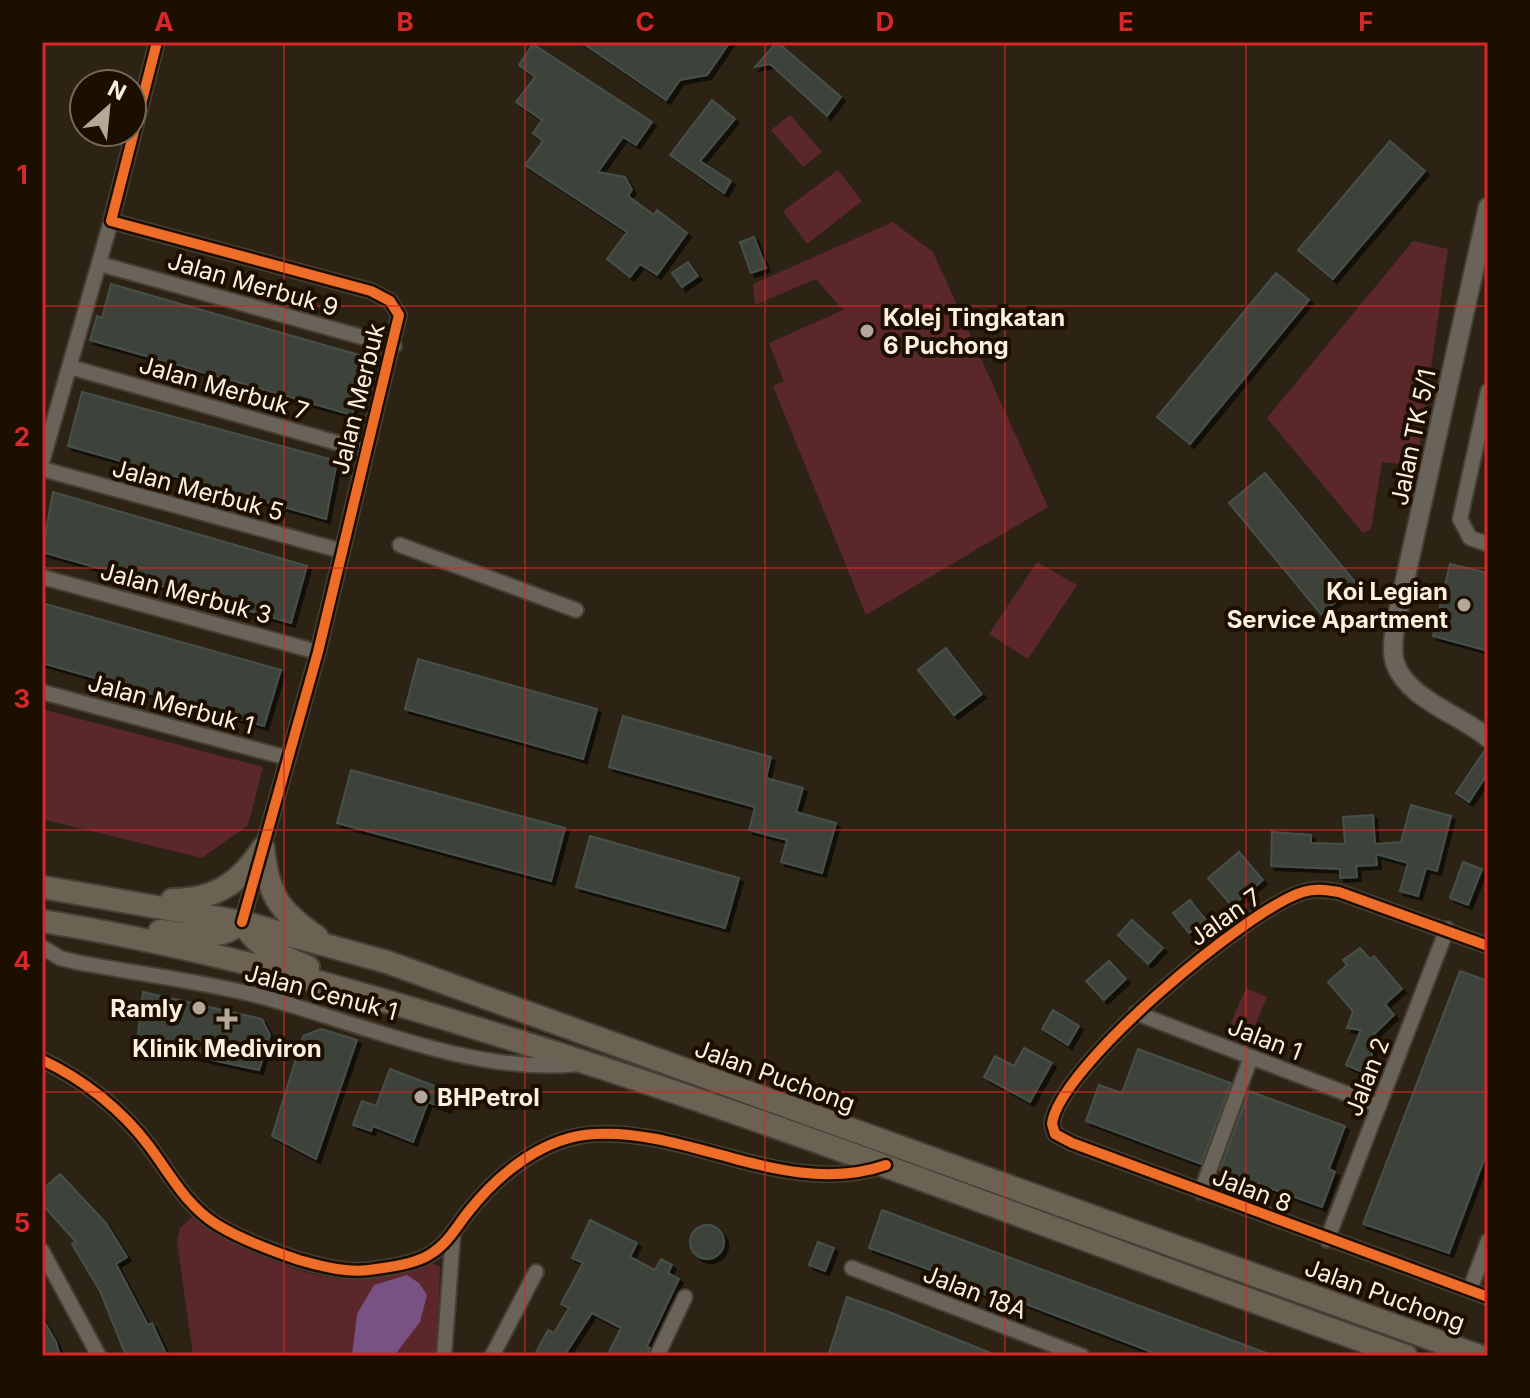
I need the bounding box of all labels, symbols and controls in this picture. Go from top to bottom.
text: A [154,6,174,37]
text: B [396,6,414,37]
text: C [635,6,655,37]
text: D [876,6,894,37]
text: E [1118,6,1134,37]
text: F [1358,6,1374,37]
north arrow [68,68,148,148]
text: N [104,75,130,106]
text: 1 [16,159,28,190]
street label: Jalan Merbuk 9 [164,246,342,322]
place label: Kolej Tingkatan 6 Puchong [883,303,1065,360]
street label: Jalan Merbuk [325,321,391,477]
marker: Kolej Tingkatan 6 Puchong [858,322,876,340]
street label: Jalan Merbuk 7 [136,350,312,426]
street label: Jalan TK 5/1 [1384,366,1442,508]
text: 2 [14,421,30,452]
street label: Jalan Merbuk 5 [109,453,287,527]
street label: Jalan Merbuk 3 [97,556,275,630]
place label: Koi Legian Service Apartment [1227,577,1448,634]
marker: Koi Legian Service Apartment [1455,596,1473,614]
street label: Jalan Merbuk 1 [85,668,257,740]
text: 3 [14,683,30,714]
street label: Jalan 7 [1184,882,1266,952]
text: 4 [13,945,31,976]
street label: Jalan Cenuk 1 [241,958,401,1026]
place label: Ramly [110,994,184,1023]
marker: Ramly [190,999,208,1017]
marker: Klinik Mediviron [216,1008,238,1030]
street label: Jalan 1 [1224,1012,1306,1066]
place label: Klinik Mediviron [132,1034,322,1063]
street label: Jalan Puchong [691,1034,859,1118]
street label: Jalan 2 [1339,1034,1395,1120]
place label: BHPetrol [437,1083,540,1112]
marker: BHPetrol [412,1088,430,1106]
street label: Jalan 8 [1208,1162,1296,1218]
text: 5 [14,1207,30,1238]
street label: Jalan Puchong [1301,1253,1469,1337]
street label: Jalan 18A [919,1259,1031,1325]

